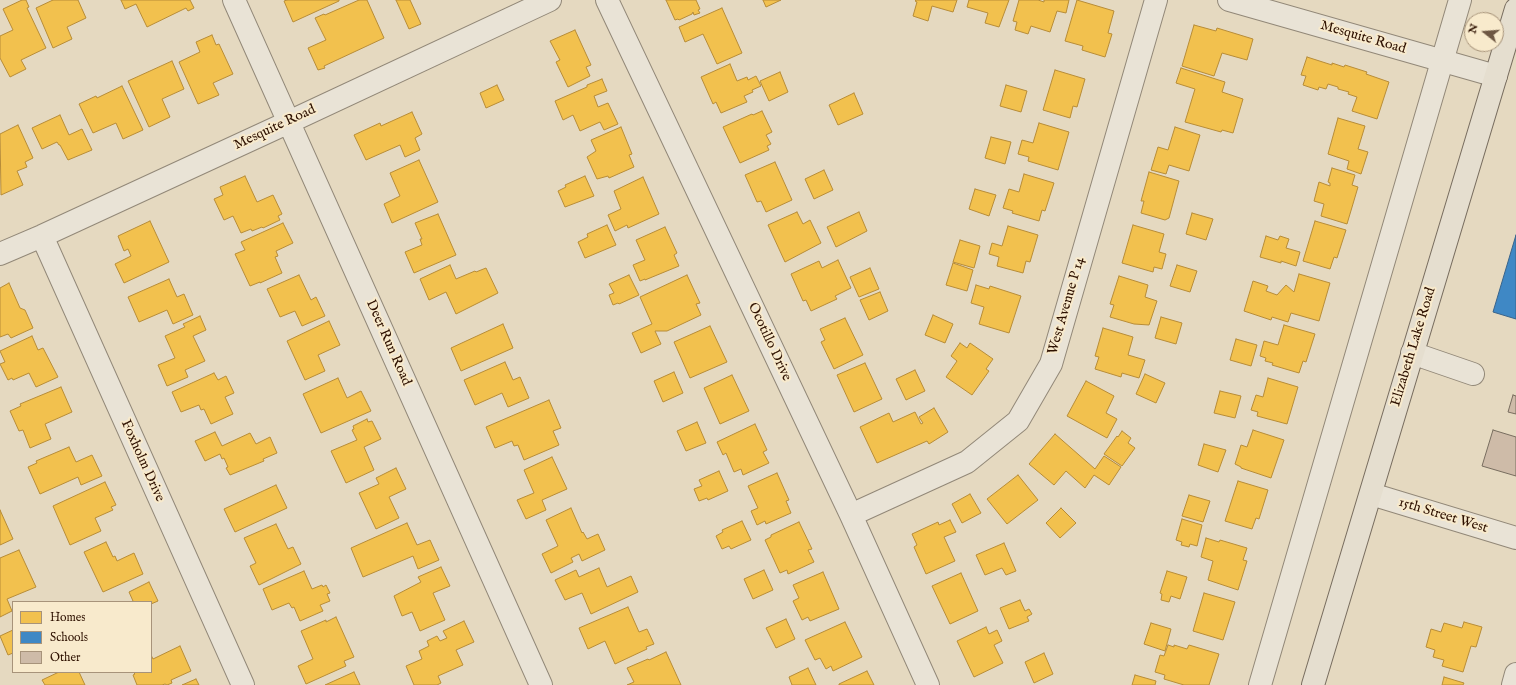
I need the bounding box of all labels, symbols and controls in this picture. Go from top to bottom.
north arrow [1464,12,1504,52]
street label: Mesquite Road [1318,18,1408,58]
text: N [1465,22,1482,35]
street label: Mesquite Road [231,102,319,154]
street label: West Avenue P 14 [1045,255,1089,357]
street label: Elizabeth Lake Road [1388,285,1440,409]
street label: Deer Run Road [362,297,414,389]
street label: Ocotillo Drive [744,300,794,384]
street label: Foxholm Drive [116,417,168,505]
street label: 15th Street West [1396,494,1490,538]
legend [12,601,152,673]
text: Homes [50,610,86,625]
text: Schools [50,630,88,645]
text: Other [50,650,80,665]

